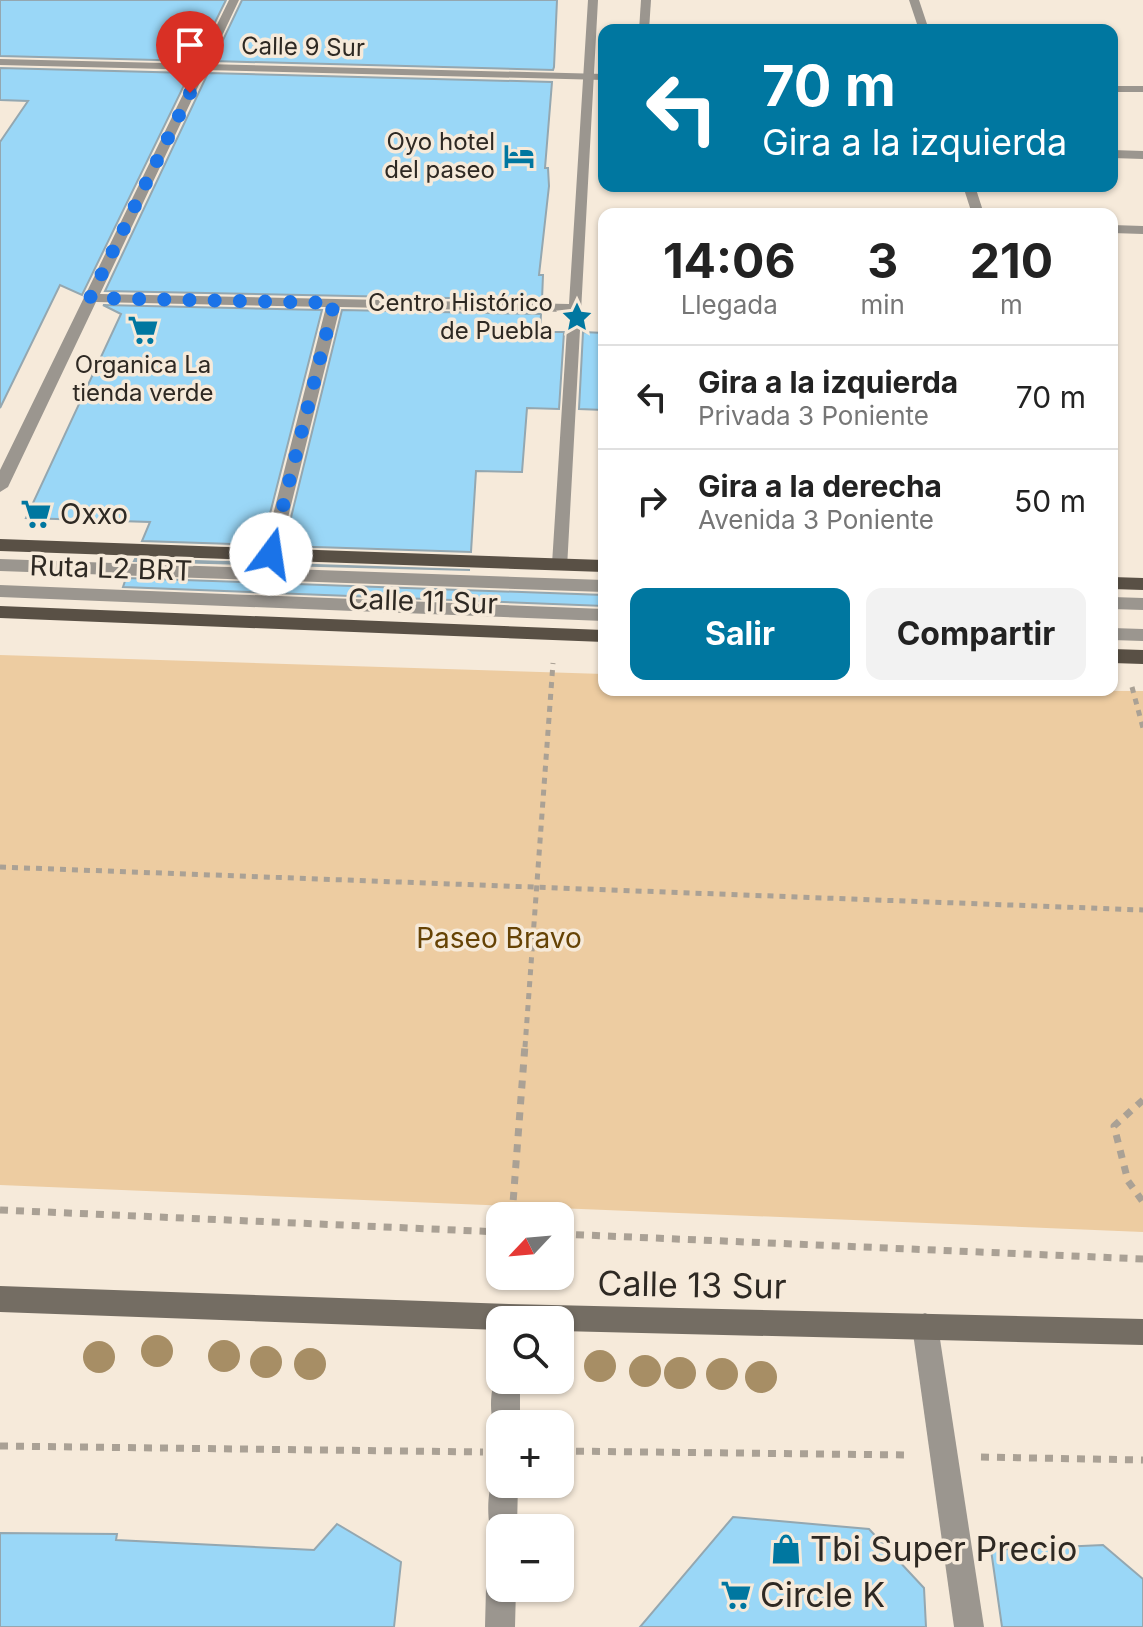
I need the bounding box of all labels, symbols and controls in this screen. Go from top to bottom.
pin [156,11,224,93]
icon: arrive [168,23,212,67]
street label: Calle 9 Sur [241,31,365,62]
text: 70 m [762,52,896,120]
icon: left [630,56,734,160]
text: Gira a la izquierda [762,120,1067,164]
place label: Oyo hotel del paseo [384,127,495,184]
hotel icon: Oyo hotel del paseo [502,139,536,173]
text: 14:06 [663,231,796,290]
text: 3 [867,231,898,290]
text: 210 [970,231,1053,290]
place label: Centro Histórico de Puebla [368,288,553,345]
text: Llegada [681,289,778,320]
text: min [860,289,905,320]
text: m [1000,289,1023,320]
place icon: Centro Histórico de Puebla [560,300,594,334]
supermarket icon: Organica La tienda verde [126,313,160,347]
place label: Organica La tienda verde [72,350,214,407]
text: Gira a la izquierda [698,364,958,400]
icon: left [630,375,674,419]
text: 70 m [1016,379,1086,415]
text: Privada 3 Poniente [698,400,929,431]
text: Gira a la derecha [698,468,942,504]
icon: right [630,479,674,523]
text: 50 m [1014,483,1086,519]
supermarket icon: Oxxo [19,497,53,531]
place label: Oxxo [60,497,128,531]
text: Avenida 3 Poniente [698,504,934,535]
position arrow [229,512,313,596]
street label: Ruta L2 BRT [29,548,193,588]
street label: Calle 11 Sur [348,581,498,621]
button: Salir [630,588,850,680]
button: Compartir [866,588,1086,680]
park label: Paseo Bravo [416,921,582,955]
north arrow [486,1202,574,1290]
map controls [486,1202,574,1602]
street label: Calle 13 Sur [597,1262,787,1307]
button: search [486,1306,574,1394]
button: + [486,1410,574,1498]
button: − [486,1514,574,1602]
place label: Tbi Super Precio [810,1528,1077,1569]
shop icon: Tbi Super Precio [769,1532,803,1566]
place label: Circle K [760,1574,885,1615]
supermarket icon: Circle K [719,1578,753,1612]

